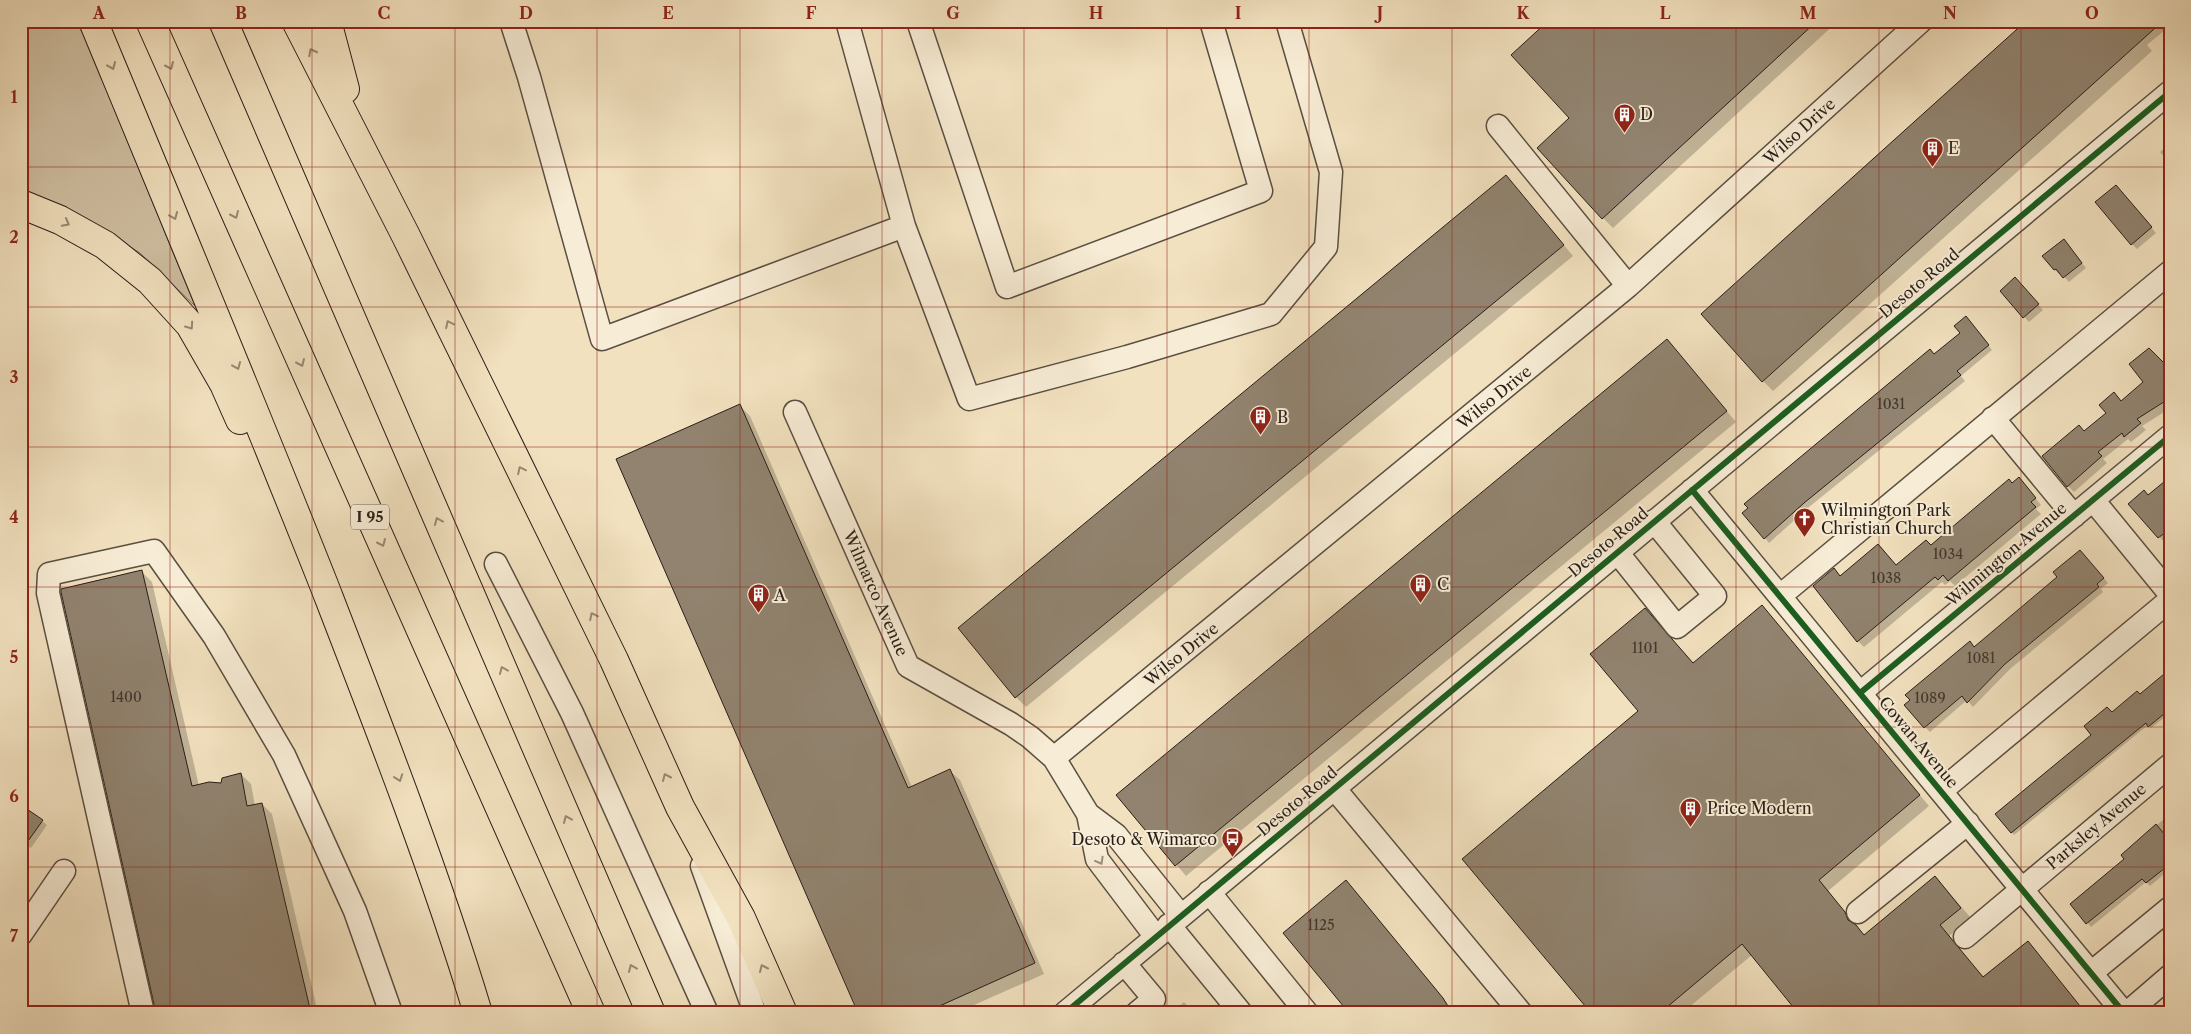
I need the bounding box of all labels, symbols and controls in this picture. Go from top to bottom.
text: A [92,3,106,23]
text: B [235,3,247,23]
text: C [378,3,390,23]
text: D [519,3,533,23]
text: E [662,3,674,23]
text: F [806,3,817,23]
text: G [946,3,960,23]
text: H [1089,3,1103,23]
text: I [1235,3,1242,23]
text: J [1374,3,1383,23]
text: K [1517,3,1531,23]
text: L [1659,3,1671,23]
text: M [1800,3,1817,23]
text: N [1943,3,1957,23]
text: O [2085,3,2099,23]
one-way arrow [308,49,318,58]
one-way arrow [105,61,116,70]
one-way arrow [163,61,174,70]
text: 1 [10,87,18,107]
street label: Wilso Drive [1758,94,1839,169]
building icon: D [1612,102,1636,133]
place label: D [1640,104,1653,124]
building icon: E [1920,136,1944,167]
place label: E [1948,138,1959,158]
one-way arrow [229,210,239,219]
one-way arrow [168,211,179,220]
one-way arrow [61,217,70,227]
text: 2 [9,227,19,247]
street label: Desoto Road [1875,244,1963,322]
one-way arrow [184,320,193,330]
one-way arrow [445,321,455,330]
one-way arrow [295,358,306,367]
one-way arrow [231,361,242,370]
street label: Wilso Drive [1452,361,1535,434]
text: 3 [9,367,19,387]
house number: 1031 [1877,395,1905,413]
building icon: B [1249,405,1273,436]
place label: B [1277,407,1288,427]
one-way arrow [517,466,527,475]
street label: Wilmington Avenue [1941,498,2070,611]
place label: Wilmington Park Christian Church [1820,500,1952,538]
street label: Desoto Road [1564,503,1652,581]
road number: I 95 [351,504,389,530]
text: 4 [9,507,19,527]
church icon: Wilmington Park Christian Church [1793,507,1817,538]
one-way arrow [434,517,445,526]
street label: Wilmarco Avenue [839,526,913,659]
one-way arrow [375,538,385,547]
house number: 1034 [1933,545,1963,563]
house number: 1038 [1871,569,1901,587]
building icon: C [1409,572,1433,603]
place label: C [1437,574,1449,594]
building icon: A [746,583,770,614]
place label: A [773,585,787,605]
one-way arrow [588,612,599,621]
street label: Wilso Drive [1139,618,1222,691]
house number: 1101 [1632,639,1658,657]
text: 5 [10,647,19,667]
house number: 1081 [1967,649,1996,667]
one-way arrow [498,666,509,675]
house number: 1400 [110,688,142,706]
house number: 1089 [1914,689,1946,707]
street label: Cowan Avenue [1875,692,1963,792]
street label: Desoto Road [1253,762,1341,840]
one-way arrow [393,773,403,782]
one-way arrow [662,773,672,782]
street label: Parksley Avenue [2042,778,2150,874]
text: 6 [9,786,19,806]
building icon: Price Modern [1679,796,1703,827]
place label: Price Modern [1707,798,1812,818]
one-way arrow [563,815,574,824]
bus stop icon: Desoto & Wimarco [1221,827,1245,858]
place label: Desoto & Wimarco [1072,829,1217,849]
one-way arrow [1094,856,1104,865]
house number: 1125 [1307,916,1335,934]
text: 7 [10,926,19,946]
one-way arrow [627,964,638,973]
one-way arrow [759,964,770,973]

